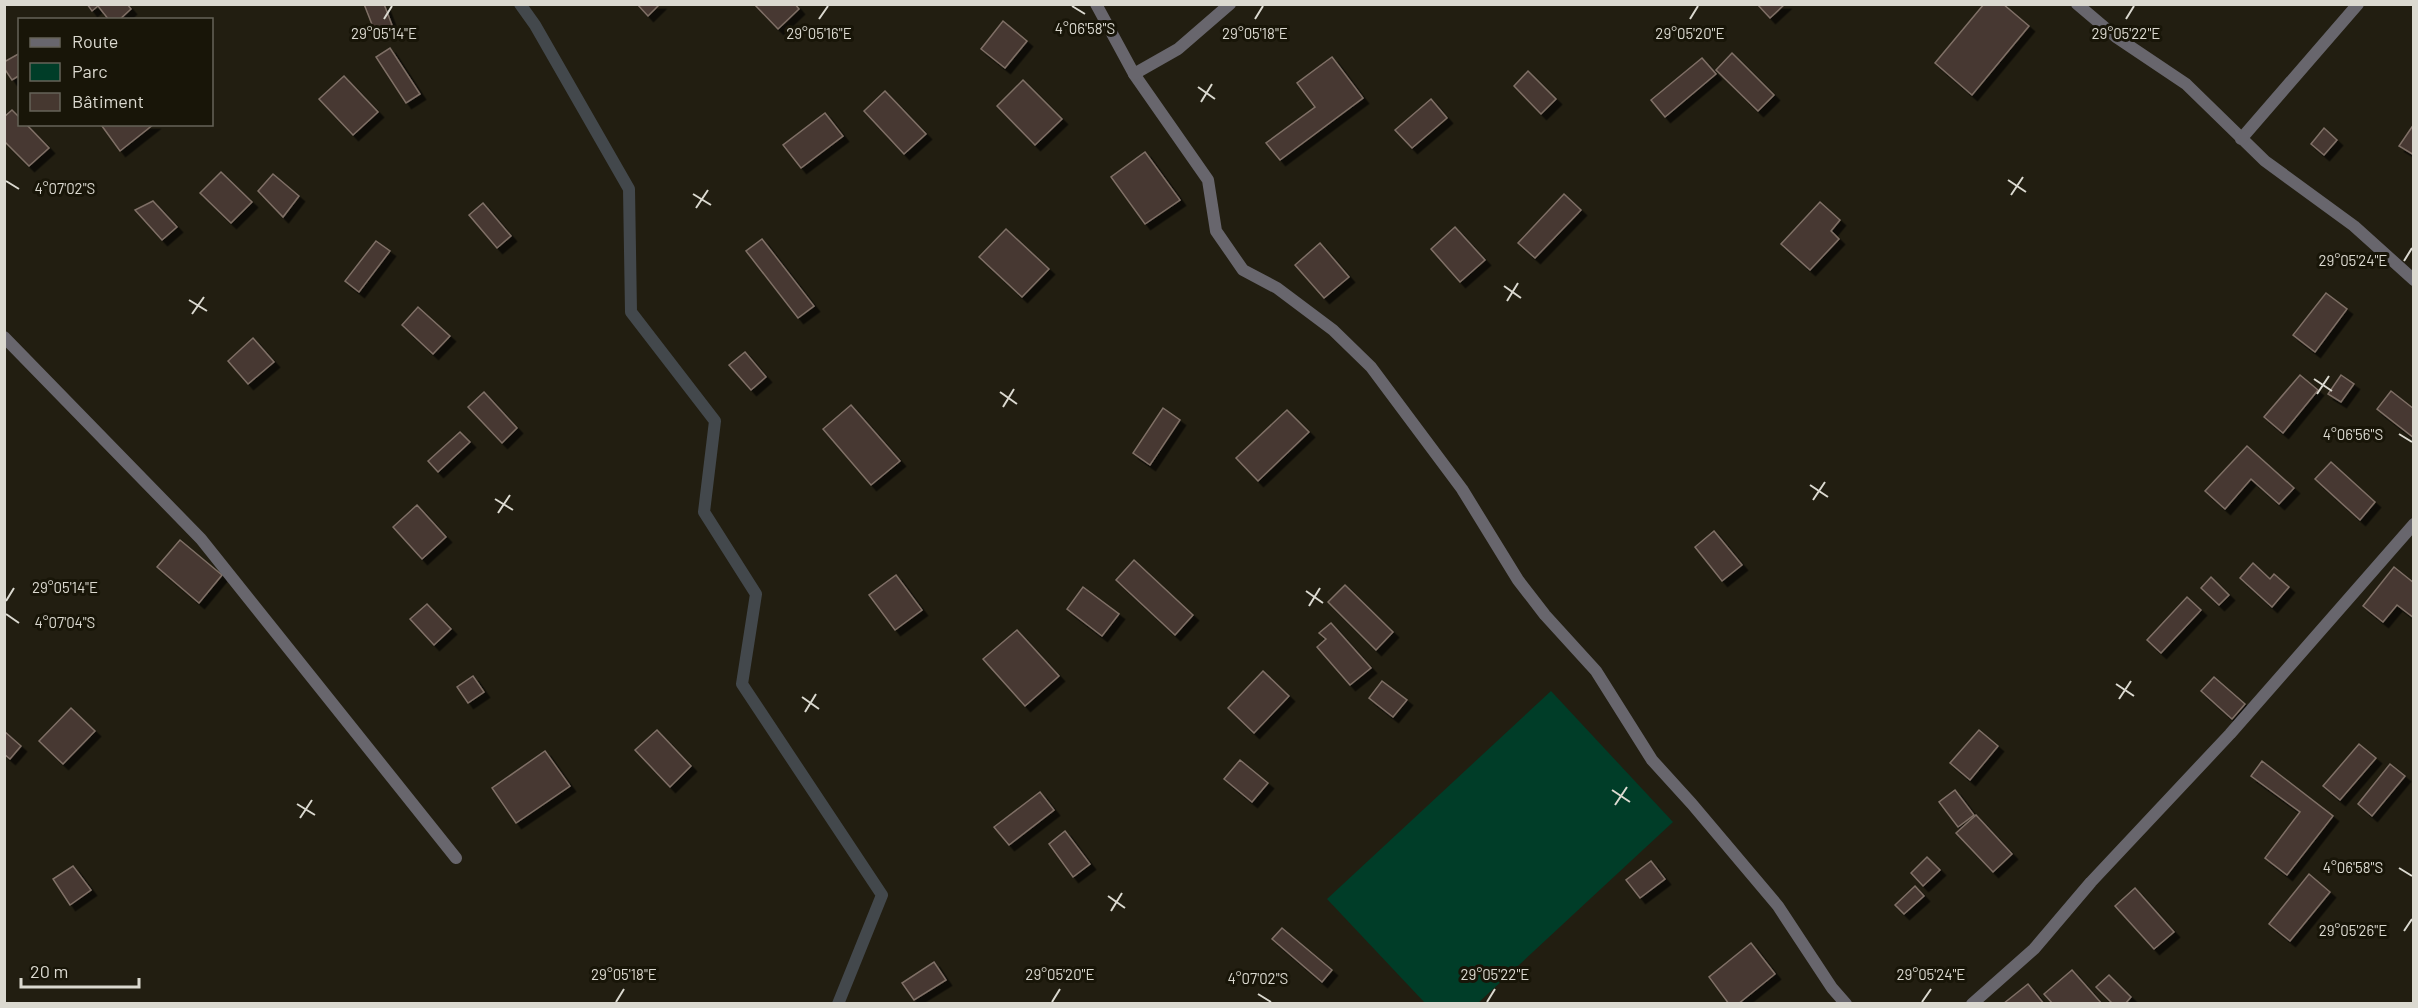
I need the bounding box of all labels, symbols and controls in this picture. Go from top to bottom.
legend [18,18,213,126]
text: 4°06'58"S [1055,19,1115,37]
text: 29°05'14"E [351,24,417,42]
text: 29°05'16"E [786,24,852,42]
text: 29°05'18"E [1222,24,1288,42]
text: 29°05'20"E [1655,24,1725,42]
text: 29°05'22"E [2092,24,2160,42]
text: Route [72,30,118,52]
text: Parc [72,60,108,82]
text: Bâtiment [72,90,144,112]
text: 4°07'02"S [35,179,95,197]
text: 29°05'24"E [2319,251,2387,269]
text: 4°06'56"S [2323,425,2383,443]
text: 29°05'14"E [32,578,98,596]
text: 4°07'04"S [35,613,95,631]
text: 4°06'58"S [2323,858,2383,876]
text: 29°05'26"E [2319,921,2387,939]
scale bar [21,951,140,989]
text: 20 m [30,960,68,982]
text: 29°05'18"E [591,965,657,983]
text: 29°05'20"E [1025,965,1095,983]
text: 29°05'22"E [1461,965,1529,983]
text: 29°05'24"E [1897,965,1965,983]
text: 4°07'02"S [1228,969,1288,987]

